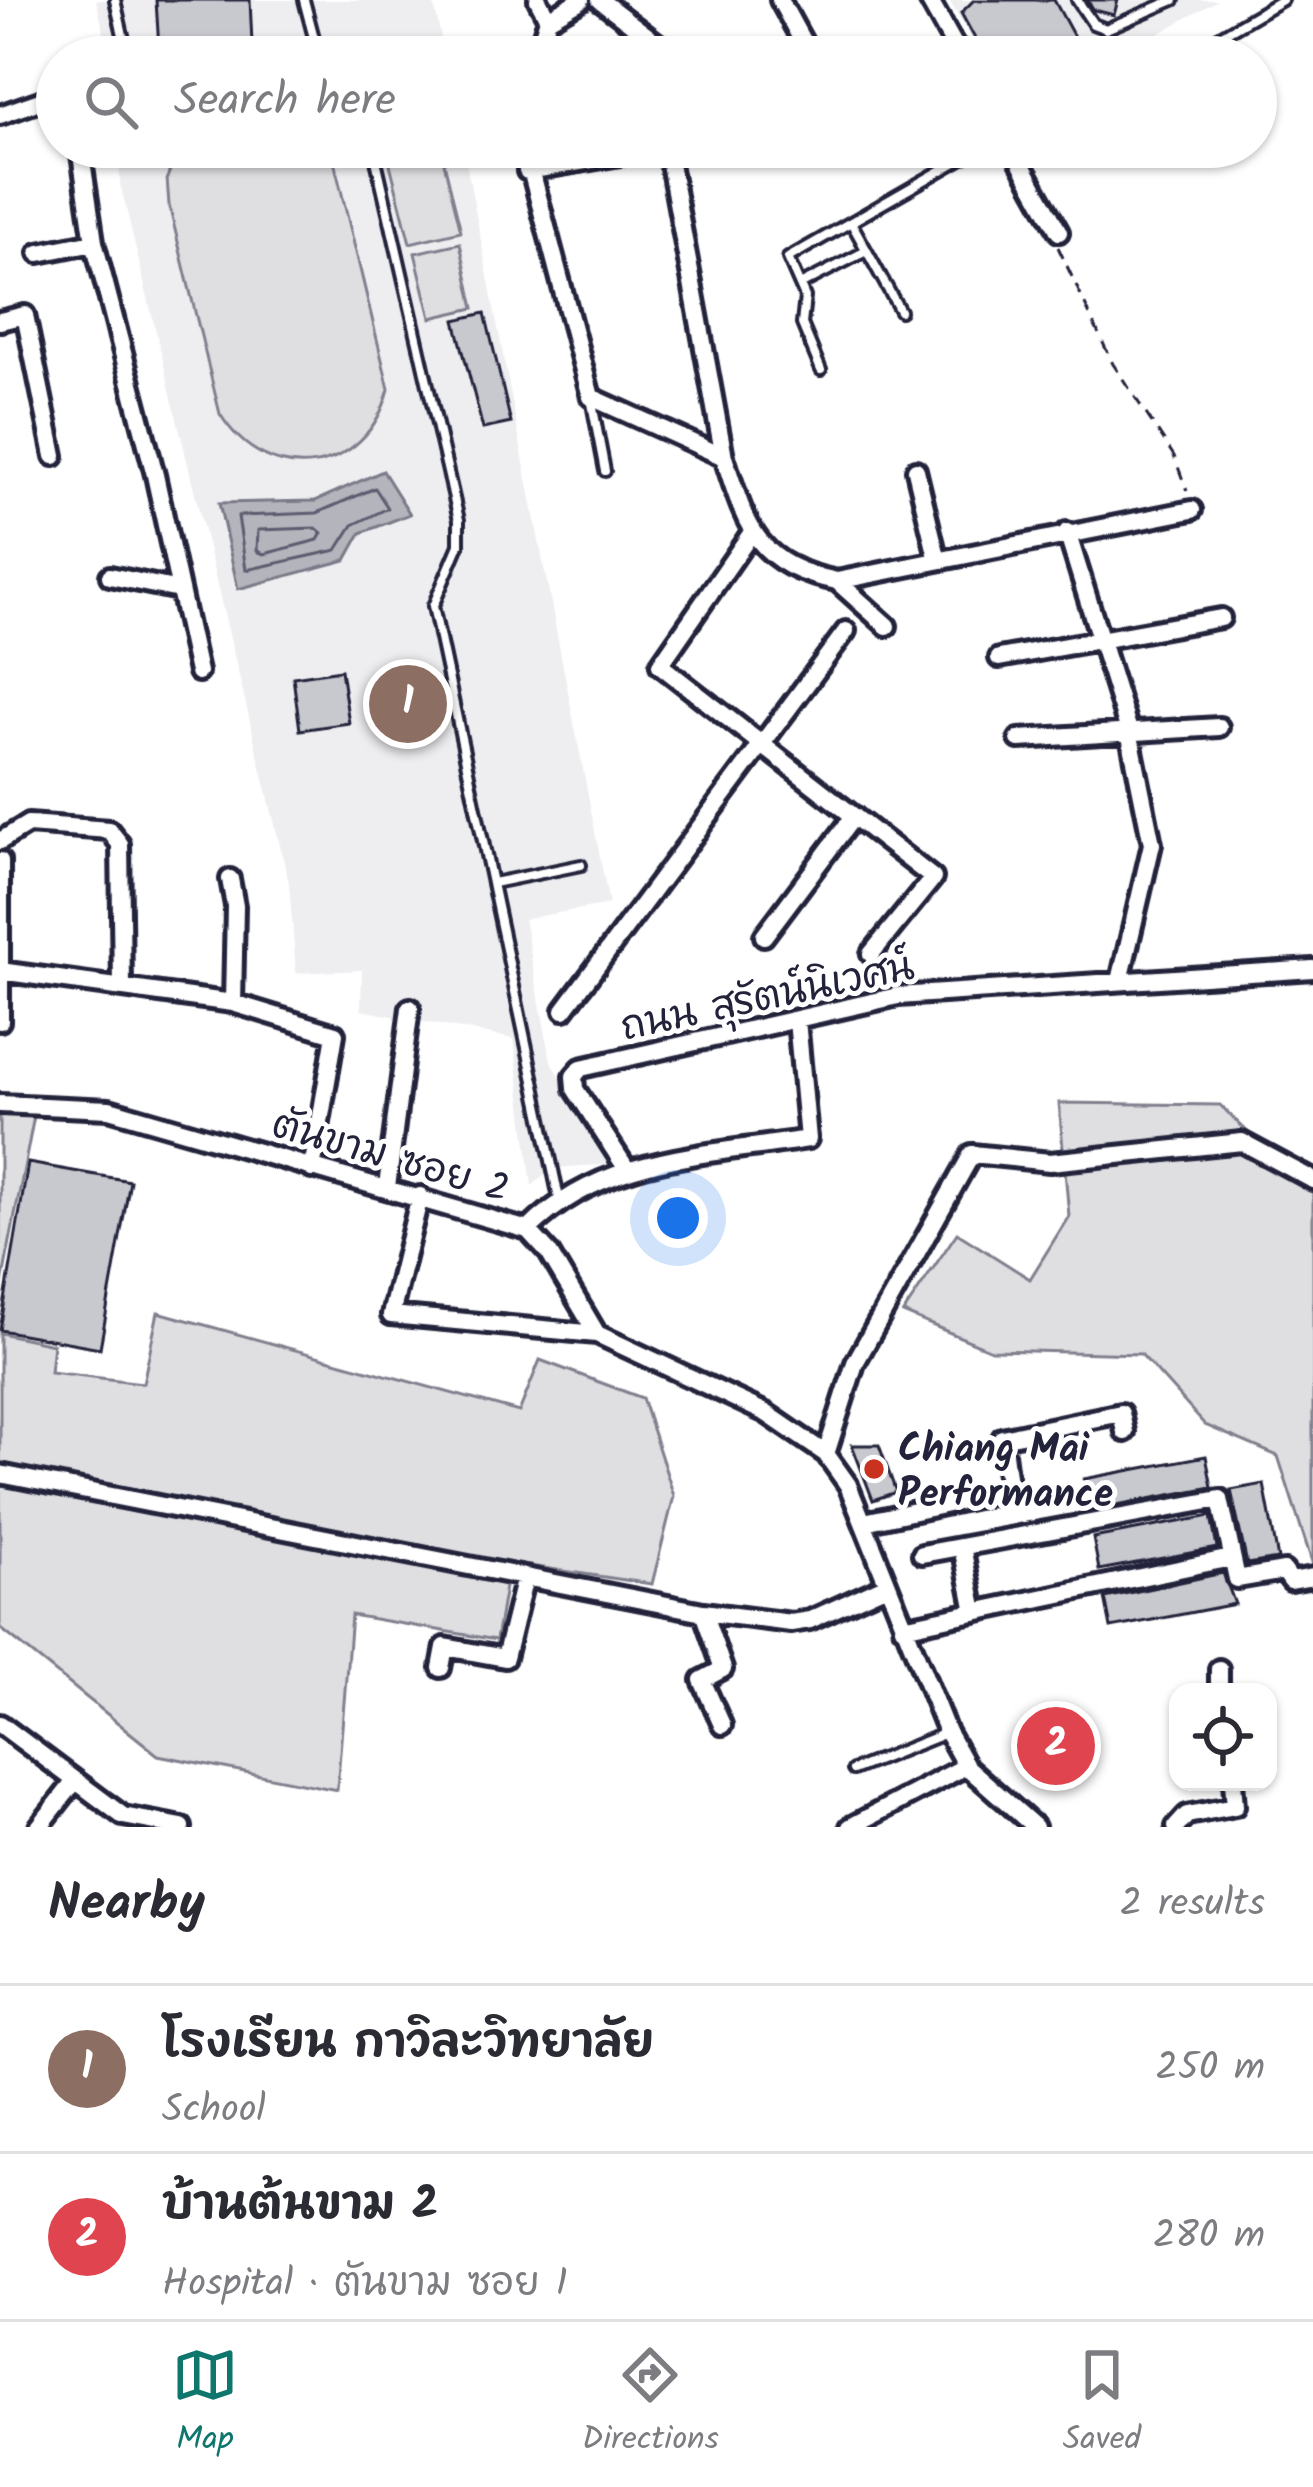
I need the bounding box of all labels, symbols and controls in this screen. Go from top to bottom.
search box [36,36,1277,168]
text: Search here [174,66,396,138]
icon: search [78,69,144,135]
pin: 1 [369,659,447,749]
street label: ถนน สุรัตน์นิเวศน์ [615,938,920,1060]
street label: ตันขาม ซอย 2 [264,1095,516,1222]
your location [648,1188,708,1248]
place label: Chiang Mai Performance [898,1420,1113,1527]
marker: Chiang Mai Performance [861,1456,887,1482]
map controls [1169,1683,1277,1791]
button: locate [1169,1683,1277,1791]
pin: 2 [1017,1701,1095,1791]
text: Nearby [48,1865,205,1946]
text: 2 results [1120,1874,1265,1936]
text: โรงเรียน กาวิละวิทยาลัย [162,2008,654,2080]
text: 1 [81,2038,93,2100]
text: 250 m [1155,2038,1265,2100]
text: School [162,2080,266,2142]
text: บ้านต้นขาม 2 [162,2170,438,2242]
text: 2 [76,2206,98,2268]
text: 280 m [1153,2206,1265,2268]
text: Hospital · ตันขาม ซอย 1 [162,2254,568,2316]
tab: Map [172,2342,238,2467]
tab: Directions [582,2342,719,2467]
tab: Saved [1063,2342,1141,2467]

